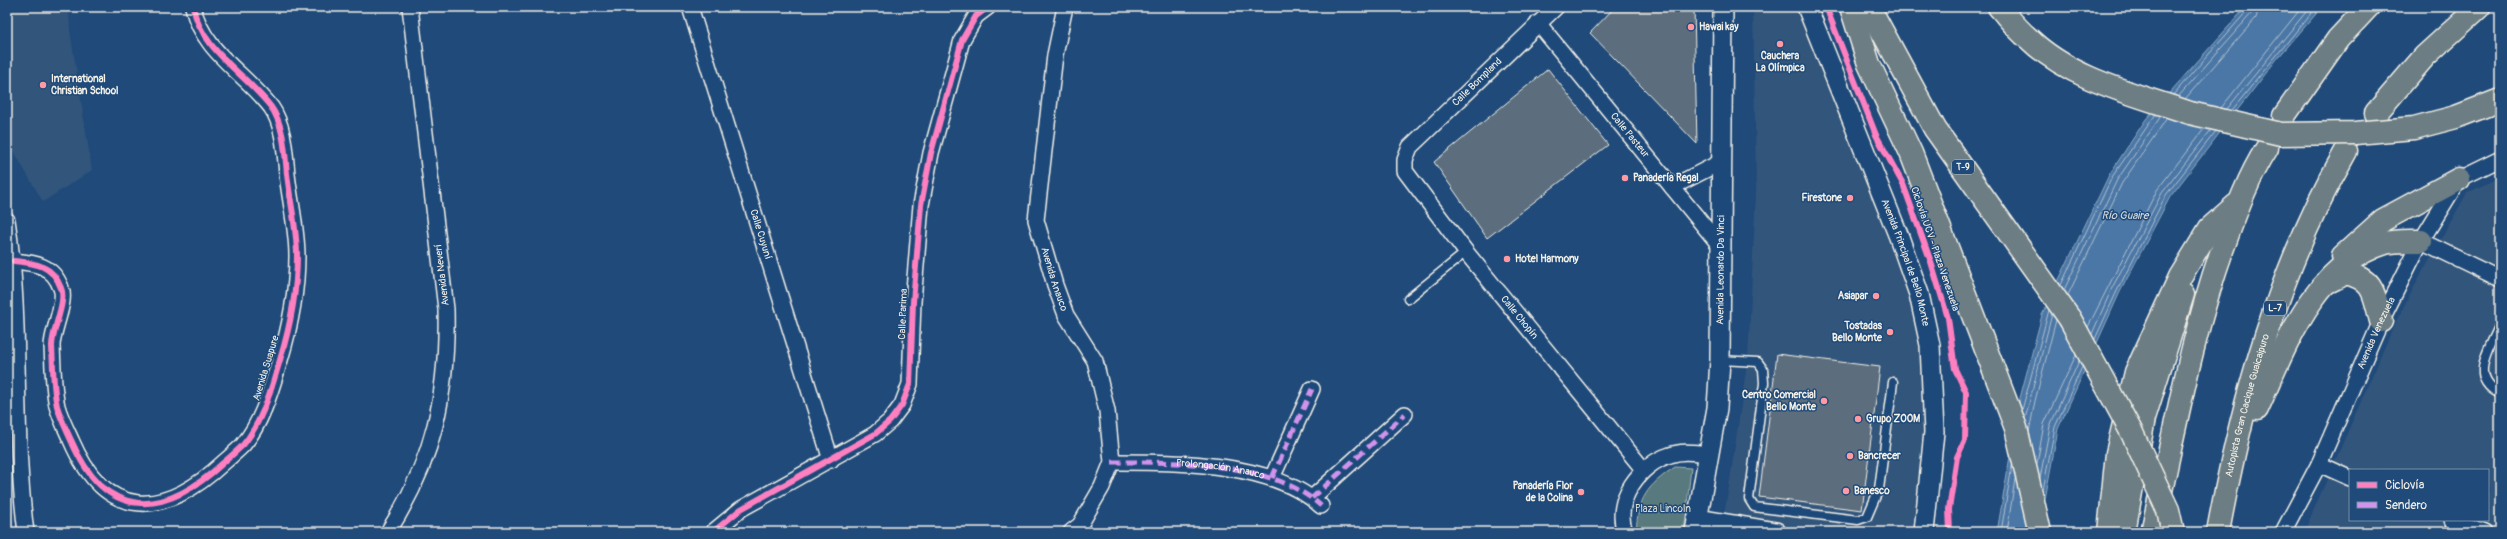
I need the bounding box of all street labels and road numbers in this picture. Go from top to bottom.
street label: Calle Bompland [1450,55,1504,109]
street label: Calle Pasteur [1608,110,1652,160]
road number: T-9 [1952,160,1974,174]
street label: Ciclovía UCV - Plaza Venezuela [1908,185,1962,313]
street label: Avenida Principal de Bello Monte [1878,197,1932,327]
street label: Calle Cuyuní [747,208,774,261]
street label: Avenida Leonardo Da Vinci [1714,215,1727,325]
street label: Avenida Neverí [432,243,452,306]
street label: Avenida Anauco [1038,246,1070,313]
street label: Calle Parima [896,288,910,340]
street label: Calle Chopín [1498,293,1541,342]
street label: Avenida Venezuela [2355,295,2398,371]
road number: L-7 [2264,301,2286,315]
street label: Autopista Gran Cacique Guaicaipuro [2223,332,2272,478]
street label: Avenida Suapure [250,334,282,402]
street label: Prolongación Anauco [1176,457,1267,482]

